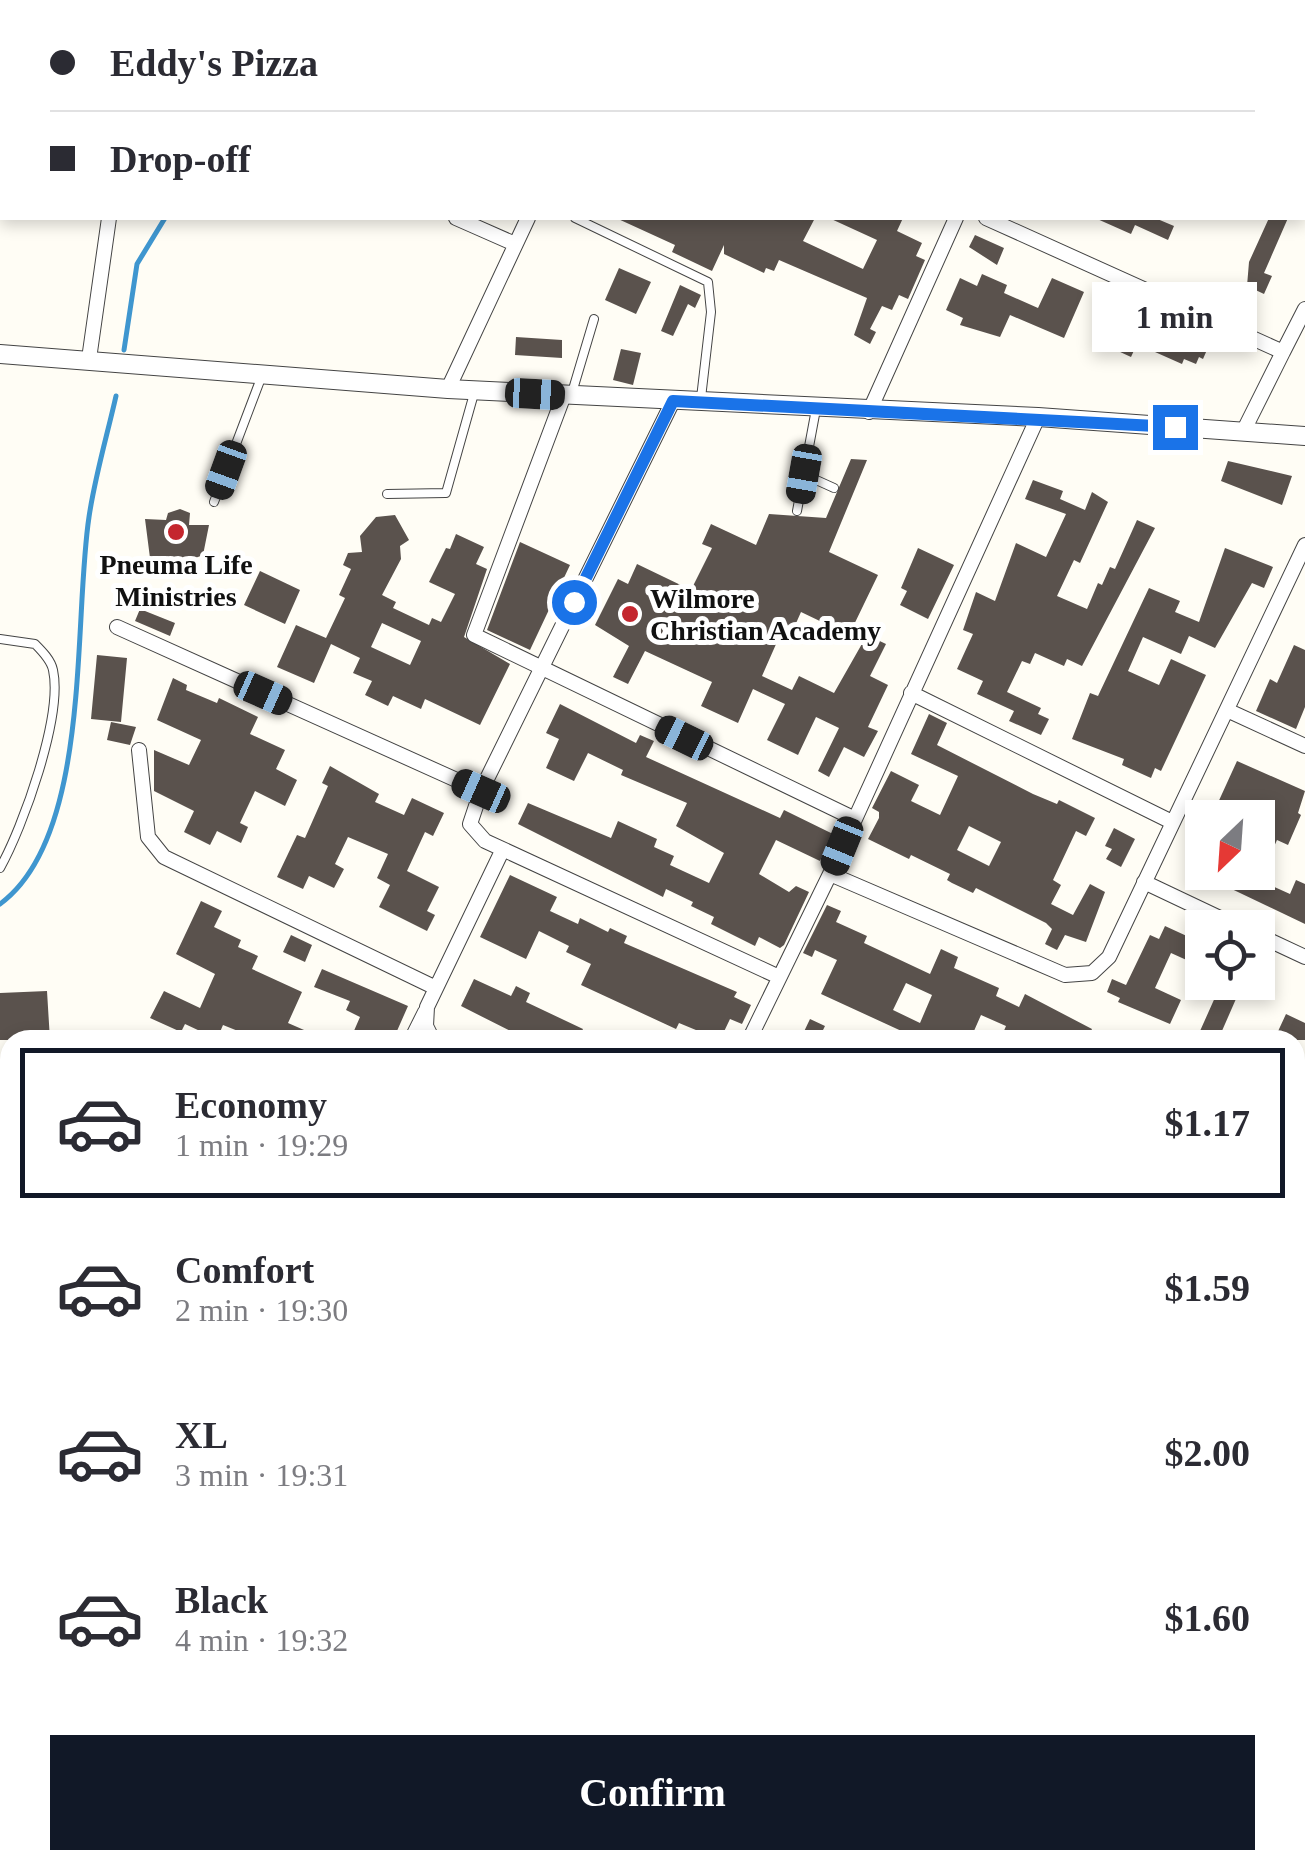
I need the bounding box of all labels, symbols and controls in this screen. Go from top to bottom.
text: Eddy's Pizza [110,42,318,84]
text: Drop-off [110,138,251,180]
callout: 1 min [1092,282,1258,352]
text: 1 min [1136,299,1213,335]
car [504,377,566,411]
route end [1153,405,1198,450]
car [202,437,250,503]
car [784,442,824,506]
marker: Pneuma Life Ministries [165,521,187,543]
place label: Pneuma Life Ministries [99,549,253,612]
route start [552,580,597,625]
place label: Wilmore Christian Academy [650,583,881,646]
marker: Wilmore Christian Academy [619,603,641,625]
car [229,667,297,719]
car [650,711,718,765]
car [447,765,515,817]
north arrow [1185,800,1275,890]
map controls [1185,800,1275,1000]
car [817,813,867,879]
button: locate [1185,910,1275,1000]
icon: car [55,1078,145,1168]
text: Economy [175,1084,327,1126]
text: $1.17 [1165,1102,1250,1144]
text: 1 min · 19:29 [175,1127,348,1163]
icon: car [55,1243,145,1333]
text: Comfort [175,1249,314,1291]
text: $1.59 [1165,1267,1250,1309]
text: 2 min · 19:30 [175,1292,348,1328]
icon: car [55,1408,145,1498]
text: XL [175,1414,228,1456]
text: $2.00 [1165,1432,1250,1474]
text: 3 min · 19:31 [175,1457,348,1493]
icon: car [55,1573,145,1663]
text: Black [175,1579,268,1621]
text: $1.60 [1165,1597,1250,1639]
text: 4 min · 19:32 [175,1622,348,1658]
button: Confirm [50,1735,1255,1850]

